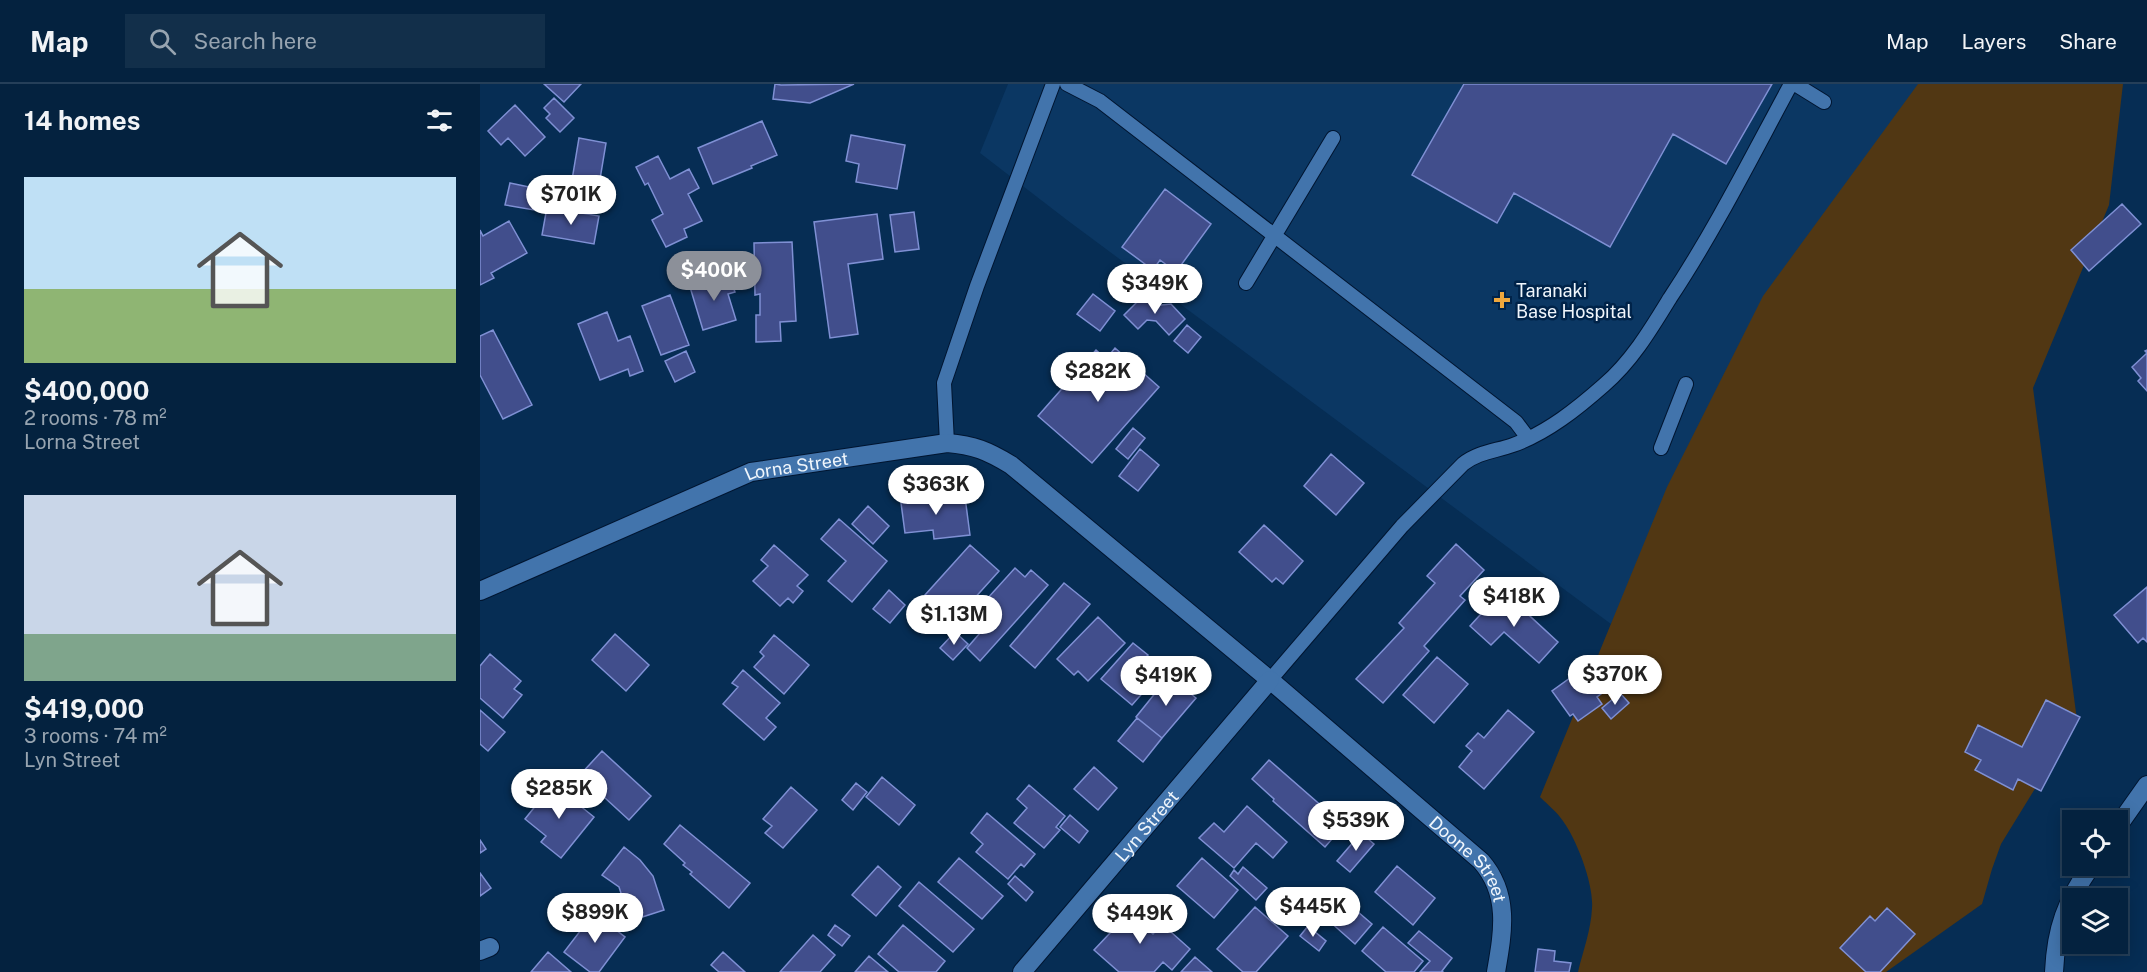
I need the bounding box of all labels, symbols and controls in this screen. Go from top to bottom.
search box [125,14,545,68]
text: Map [30,25,89,58]
icon: search [146,25,179,58]
text: Search here [194,28,317,54]
text: Map [1886,29,1929,54]
text: Layers [1962,29,2026,54]
text: Share [2059,29,2117,54]
icon: filters [423,104,456,137]
text: 14 homes [24,105,140,136]
pin: $701K [529,175,613,226]
text: $701K [540,182,602,206]
icon: home [186,216,294,324]
pin: $400K [672,251,756,302]
text: $400K [681,258,747,282]
pin: $349K [1113,264,1197,315]
text: $349K [1121,271,1189,295]
place label: Taranaki Base Hospital [1516,280,1632,322]
marker: Taranaki Base Hospital [1493,291,1511,309]
pin: $282K [1056,352,1140,403]
text: $282K [1065,359,1131,383]
text: $400,000 [24,375,150,406]
text: 2 rooms · 78 m² [24,406,167,430]
text: Lorna Street [24,430,140,454]
street label: Lorna Street [741,447,850,484]
pin: $363K [894,465,978,516]
text: $363K [902,472,970,496]
icon: home [186,534,294,642]
pin: $418K [1472,577,1556,628]
text: $418K [1482,584,1546,608]
pin: $1.13M [905,595,1003,646]
text: $1.13M [920,602,988,626]
pin: $370K [1573,655,1657,706]
pin: $419K [1124,656,1208,707]
text: $370K [1582,662,1648,686]
text: $419K [1135,663,1197,687]
text: $419,000 [24,693,144,724]
text: 3 rooms · 74 m² [24,724,167,748]
text: Lyn Street [24,748,120,772]
pin: $285K [517,769,601,820]
text: $285K [525,776,593,800]
street label: Lyn Street [1110,786,1182,866]
pin: $539K [1314,801,1398,852]
text: $539K [1322,808,1390,832]
map controls [2062,810,2128,954]
button: locate [2062,810,2128,876]
street label: Doone Street [1425,811,1511,904]
pin: $445K [1271,887,1355,938]
button: layers [2062,888,2128,954]
pin: $899K [553,893,637,944]
pin: $449K [1098,894,1182,945]
text: $445K [1279,894,1347,918]
text: $899K [561,900,629,924]
text: $449K [1106,901,1174,925]

